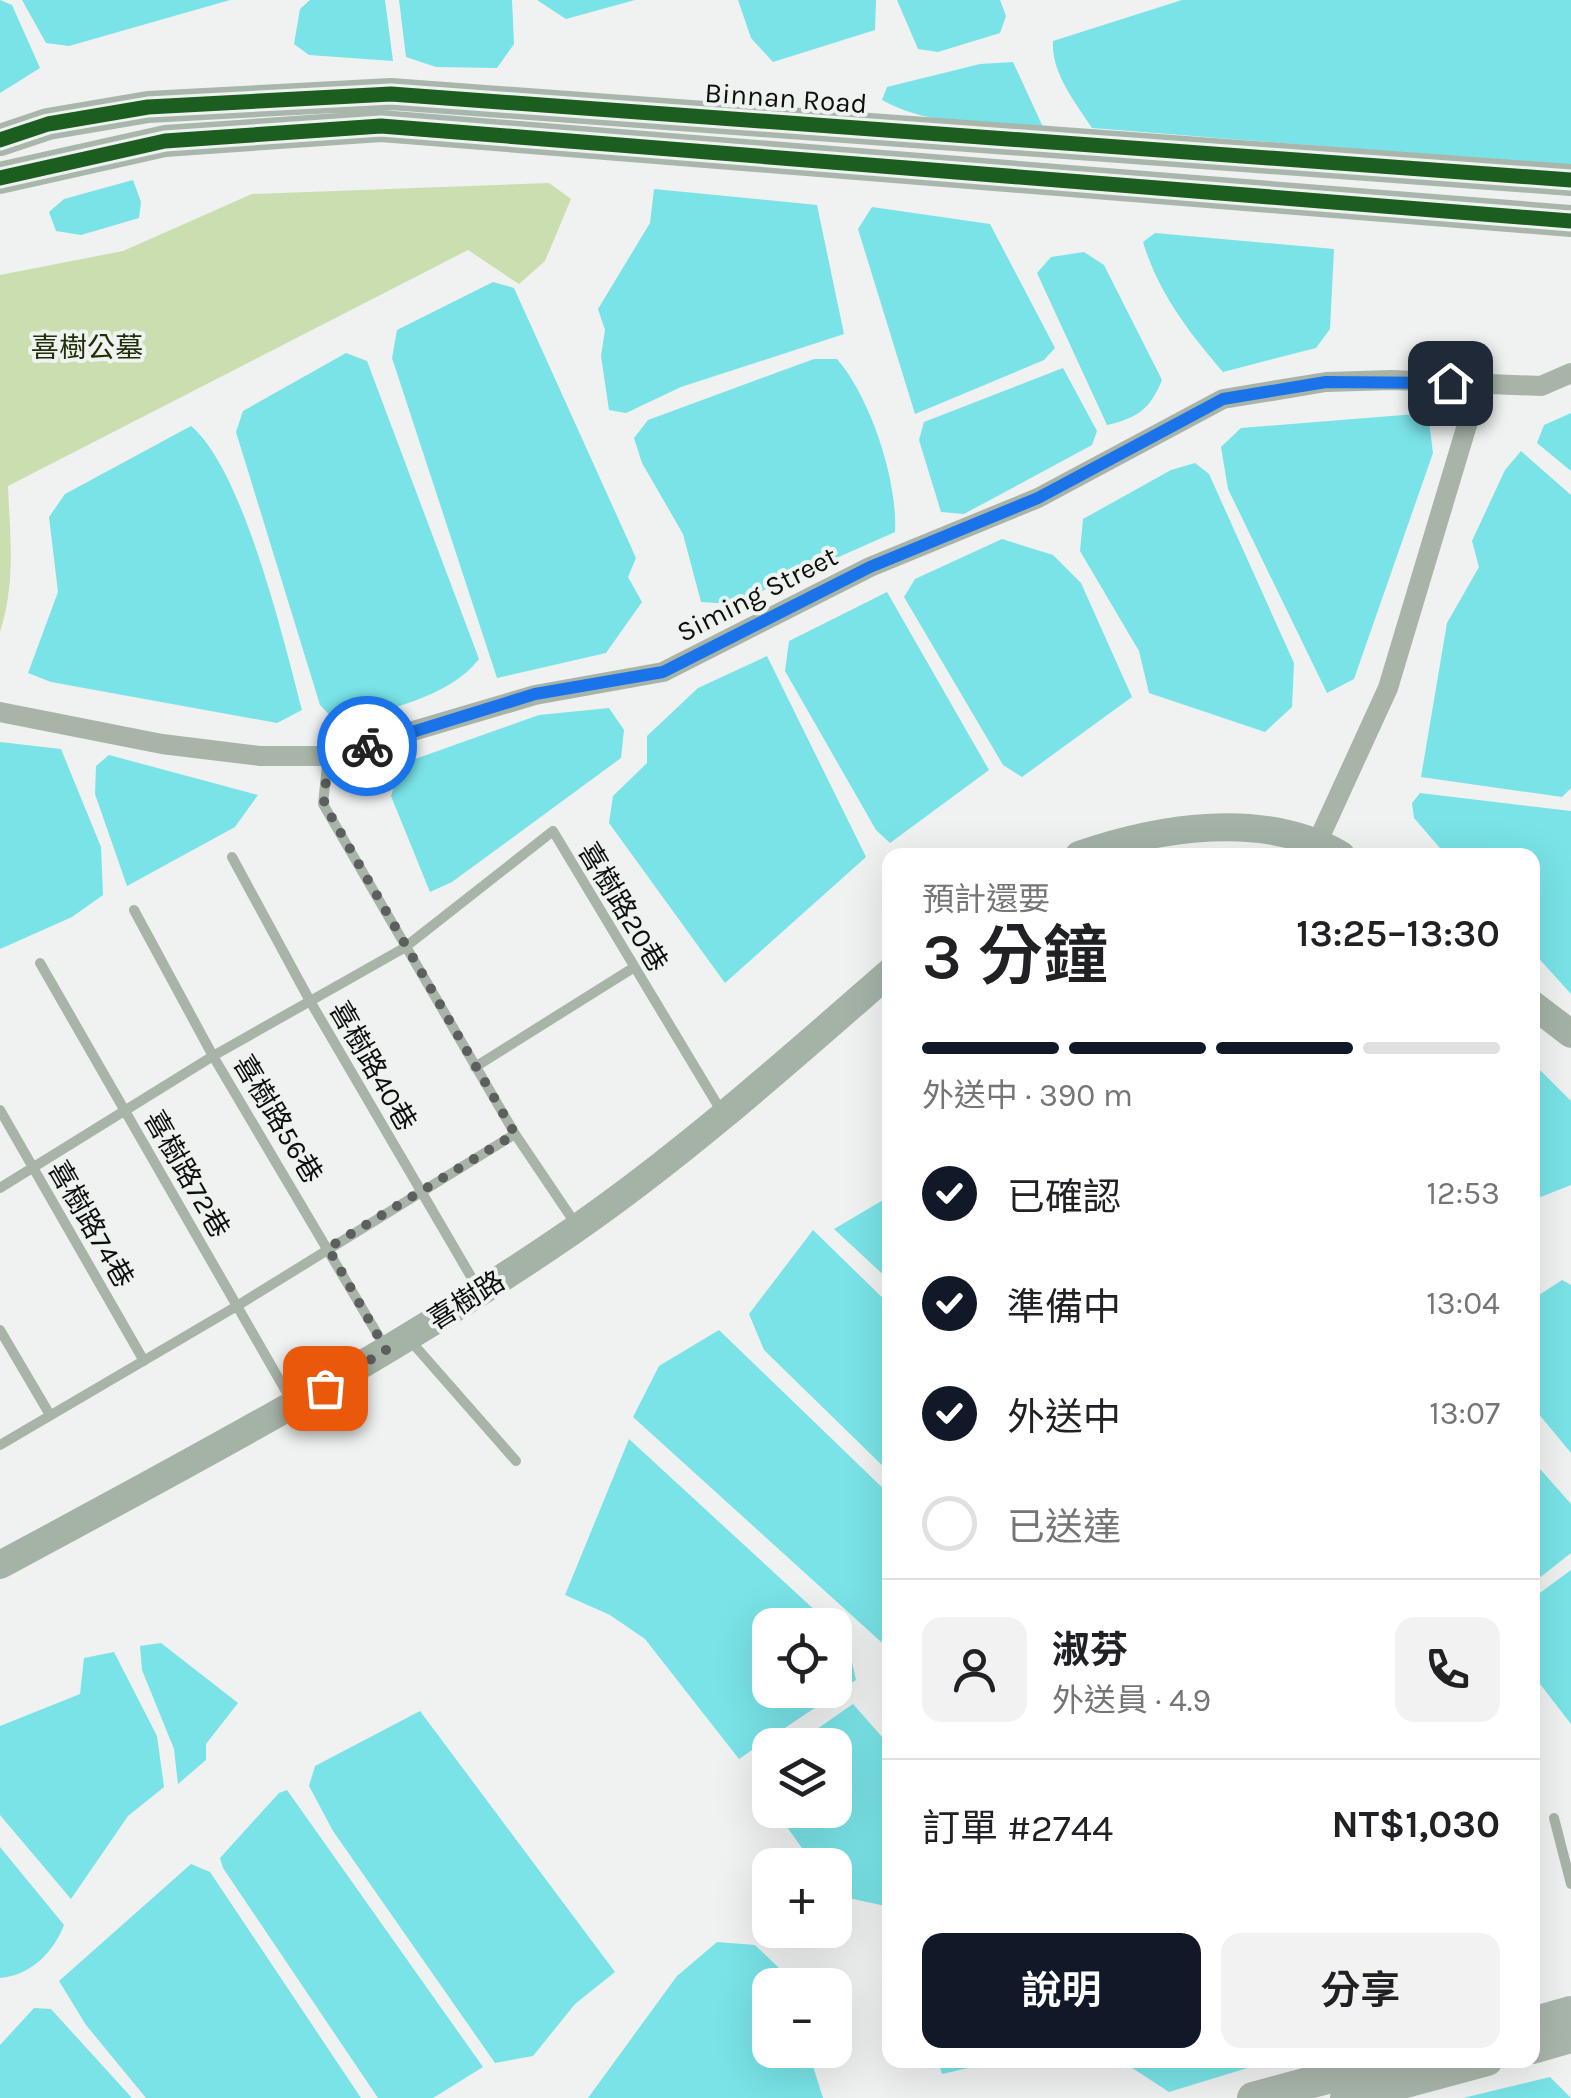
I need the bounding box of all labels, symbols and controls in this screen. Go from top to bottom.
street label: Binnan Road [704,76,868,120]
park label: 喜樹公墓 [31,331,143,364]
pin [1408,341,1493,426]
icon: home [1423,356,1478,411]
street label: Siming Street [671,539,843,649]
courier [317,696,417,796]
icon: bike [340,719,395,774]
street label: 喜樹路20巷 [572,836,674,978]
text: 預計還要 [922,881,1050,918]
text: 13:25–13:30 [1296,911,1500,956]
text: 3 分鐘 [922,918,1108,994]
street label: 喜樹路40巷 [323,995,423,1137]
street label: 喜樹路56巷 [227,1049,329,1189]
text: 外送中 · 390 m [922,1077,1133,1114]
street label: 喜樹路72巷 [137,1105,237,1243]
street label: 喜樹路74巷 [42,1155,140,1293]
icon: check [922,1166,977,1221]
text: 已確認 [1007,1175,1121,1220]
text: 12:53 [1427,1175,1500,1212]
street label: 喜樹路 [422,1264,510,1336]
icon: check [922,1276,977,1331]
text: 準備中 [1007,1285,1121,1330]
text: 13:04 [1426,1285,1500,1322]
pin [283,1346,368,1431]
icon: bag [298,1361,353,1416]
icon: check [922,1386,977,1441]
text: 外送中 [1007,1395,1121,1440]
text: 13:07 [1429,1395,1500,1432]
text: 已送達 [1007,1505,1121,1550]
map controls [752,1608,852,2068]
button: locate [752,1608,852,1708]
button: person [922,1617,1027,1722]
button: phone [1395,1617,1500,1722]
text: 淑芬 [1052,1628,1128,1673]
text: 外送員 · 4.9 [1052,1682,1211,1719]
button: layers [752,1728,852,1828]
text: NT$1,030 [1332,1802,1500,1847]
text: 訂單 #2744 [922,1806,1113,1851]
button: + [752,1848,852,1948]
button: 說明 [922,1933,1201,2048]
button: 分享 [1221,1933,1500,2048]
button: − [752,1968,852,2068]

